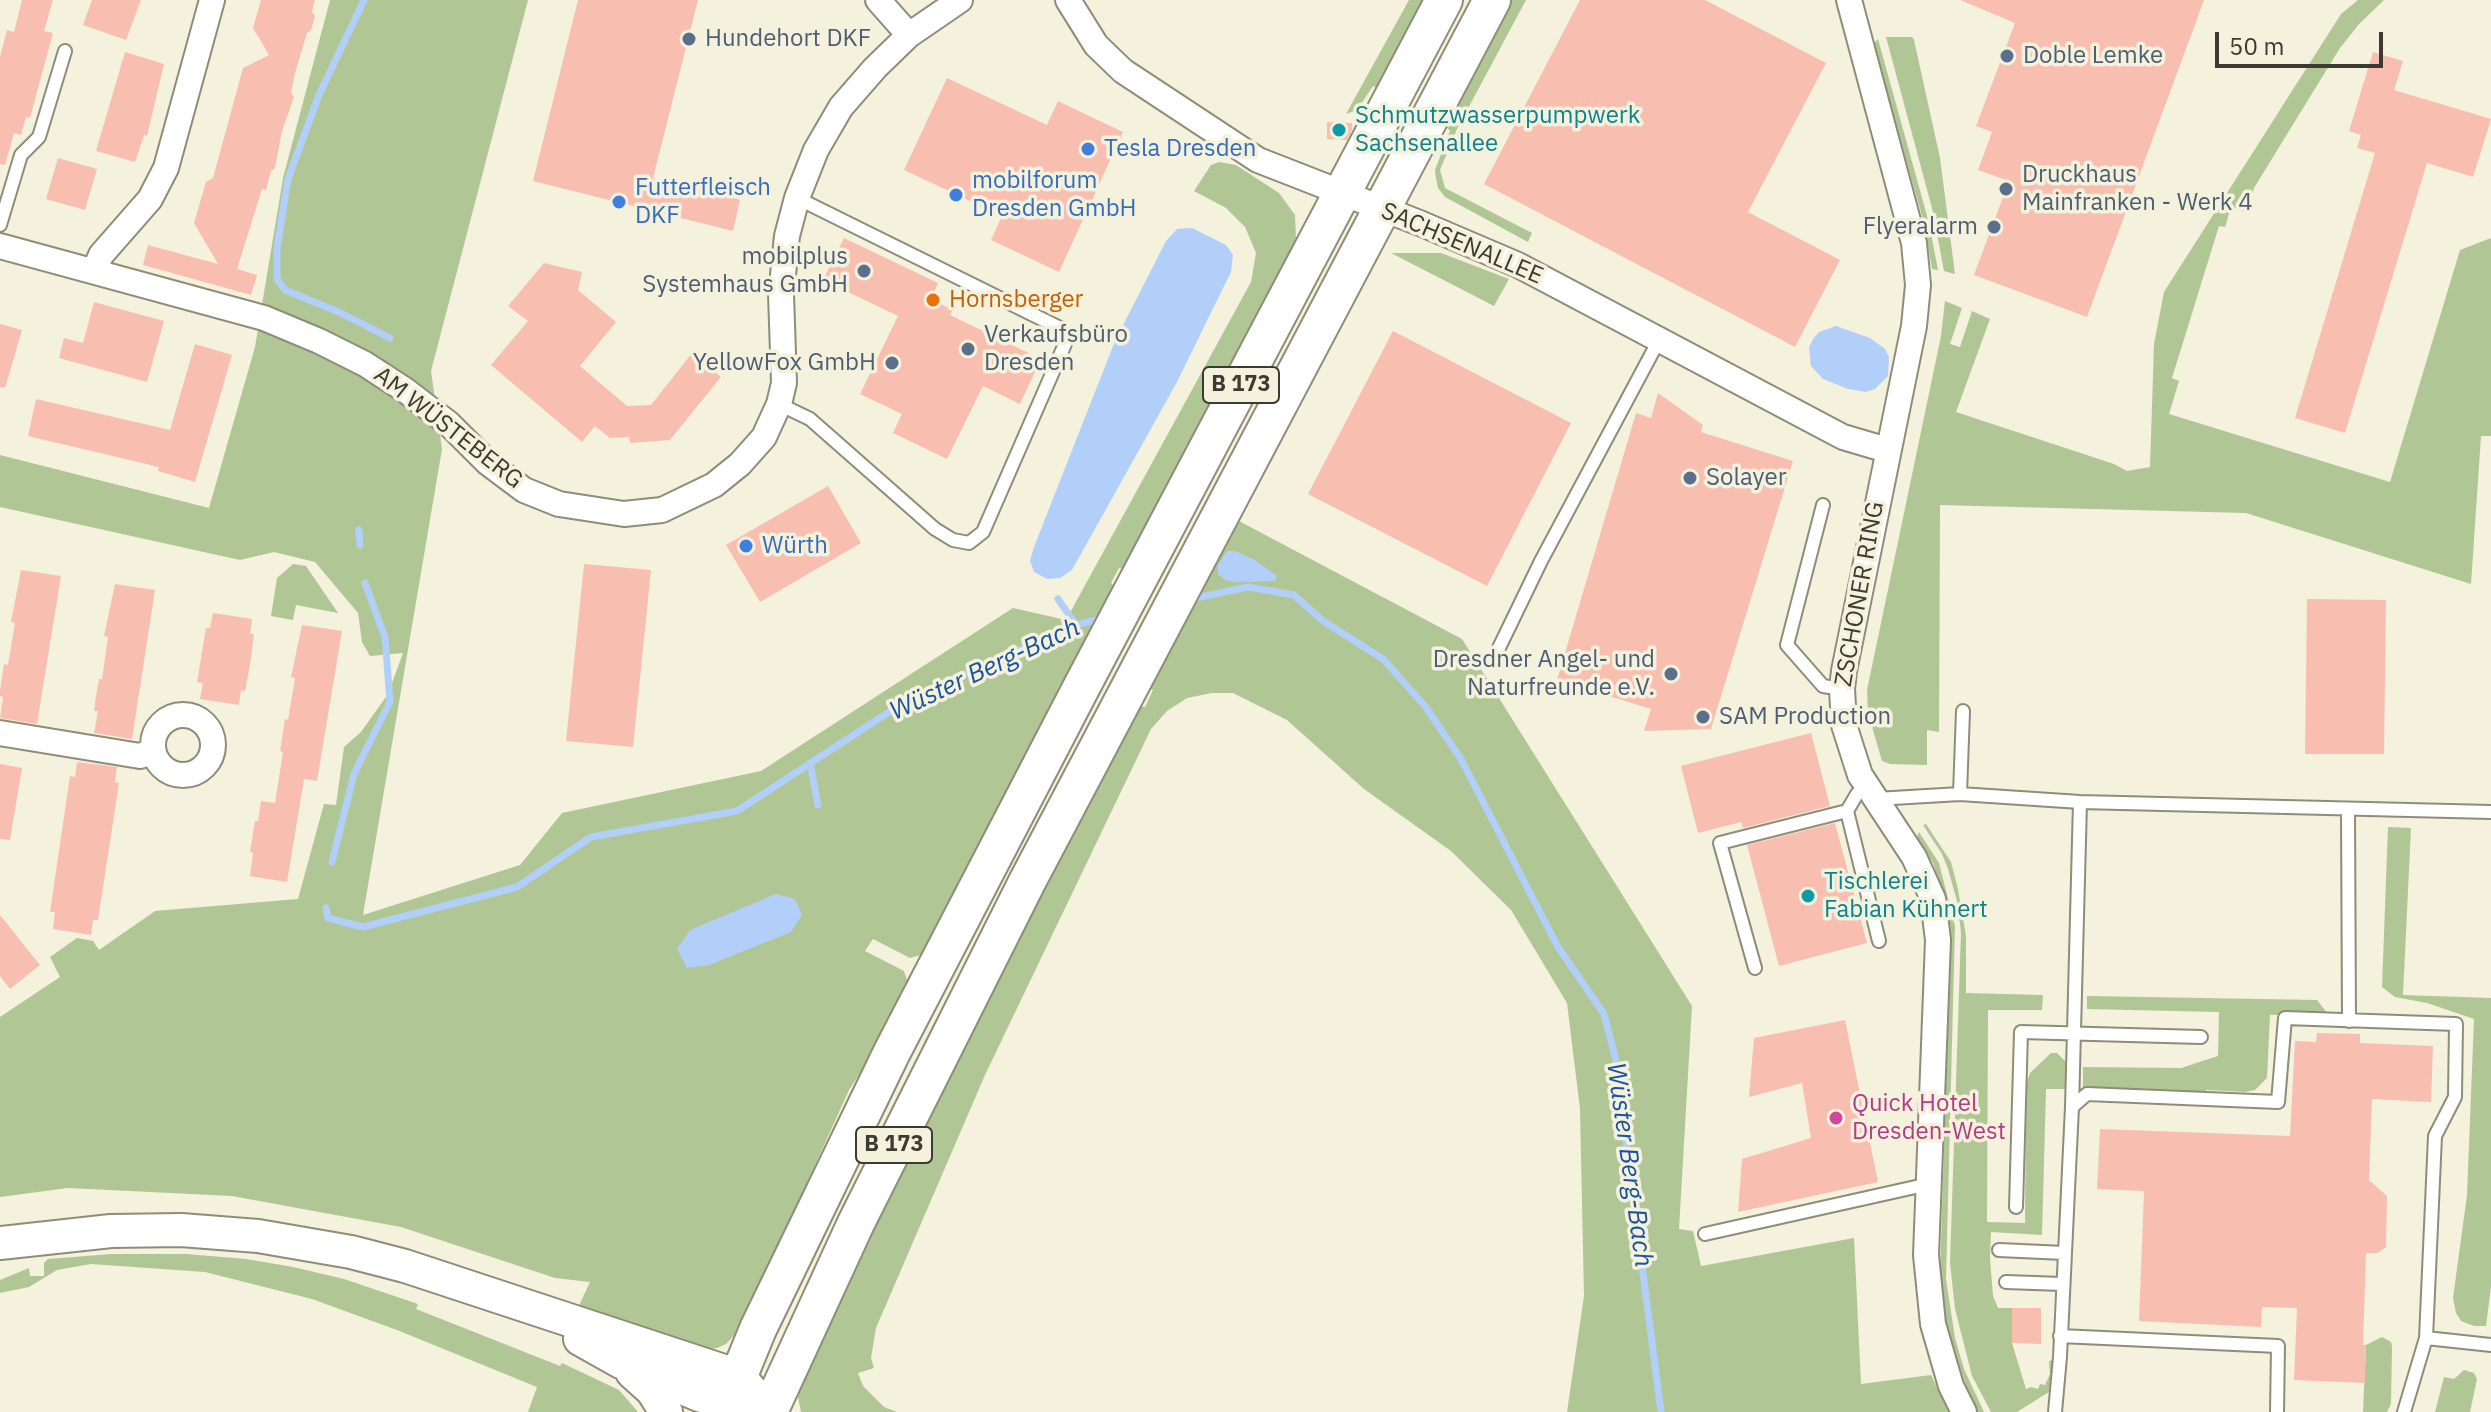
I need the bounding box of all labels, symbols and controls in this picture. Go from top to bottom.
scale bar [2219,16,2387,66]
place label: Hundehort DKF [705,25,871,53]
marker: Hundehort DKF [680,30,698,48]
text: 50 m [2229,30,2284,62]
place label: Doble Lemke [2023,42,2163,70]
marker: Doble Lemke [1998,47,2016,65]
place label: Schmutzwasserpumpwerk Sachsenallee [1355,102,1640,158]
marker: Schmutzwasserpumpwerk Sachsenallee [1330,121,1348,139]
place label: Tesla Dresden [1104,135,1256,163]
marker: Tesla Dresden [1079,140,1097,158]
place label: Druckhaus Mainfranken - Werk 4 [2022,161,2253,217]
place label: mobilforum Dresden GmbH [972,167,1137,223]
place label: Futterfleisch DKF [635,174,771,230]
marker: Druckhaus Mainfranken - Werk 4 [1997,180,2015,198]
marker: mobilforum Dresden GmbH [947,186,965,204]
marker: Futterfleisch DKF [610,193,628,211]
street label: SACHSENALLEE [1377,197,1547,291]
place label: Flyeralarm [1863,213,1978,241]
marker: Flyeralarm [1985,218,2003,236]
place label: mobilplus Systemhaus GmbH [642,243,848,299]
marker: mobilplus Systemhaus GmbH [855,262,873,280]
place label: Hornsberger [949,286,1083,314]
marker: Hornsberger [924,291,942,309]
place label: Verkaufsbüro Dresden [984,321,1128,377]
marker: Verkaufsbüro Dresden [959,340,977,358]
place label: YellowFox GmbH [693,349,876,377]
marker: YellowFox GmbH [883,354,901,372]
street label: AM WÜSTEBERG [368,361,528,495]
road number: B 173 [1203,367,1279,403]
place label: Solayer [1706,464,1786,492]
marker: Solayer [1681,469,1699,487]
street label: ZSCHONER RING [1830,499,1890,689]
place label: Würth [762,532,828,560]
marker: Würth [737,537,755,555]
water label: Wüster Berg-Bach [885,612,1085,728]
place label: Dresdner Angel- und Naturfreunde e.V. [1433,646,1655,702]
marker: Dresdner Angel- und Naturfreunde e.V. [1662,665,1680,683]
place label: SAM Production [1719,703,1891,731]
marker: SAM Production [1694,708,1712,726]
place label: Tischlerei Fabian Kühnert [1824,868,1988,924]
marker: Tischlerei Fabian Kühnert [1799,887,1817,905]
water label: Wüster Berg-Bach [1599,1061,1659,1269]
place label: Quick Hotel Dresden-West [1852,1090,2006,1146]
marker: Quick Hotel Dresden-West [1827,1109,1845,1127]
road number: B 173 [856,1127,932,1163]

